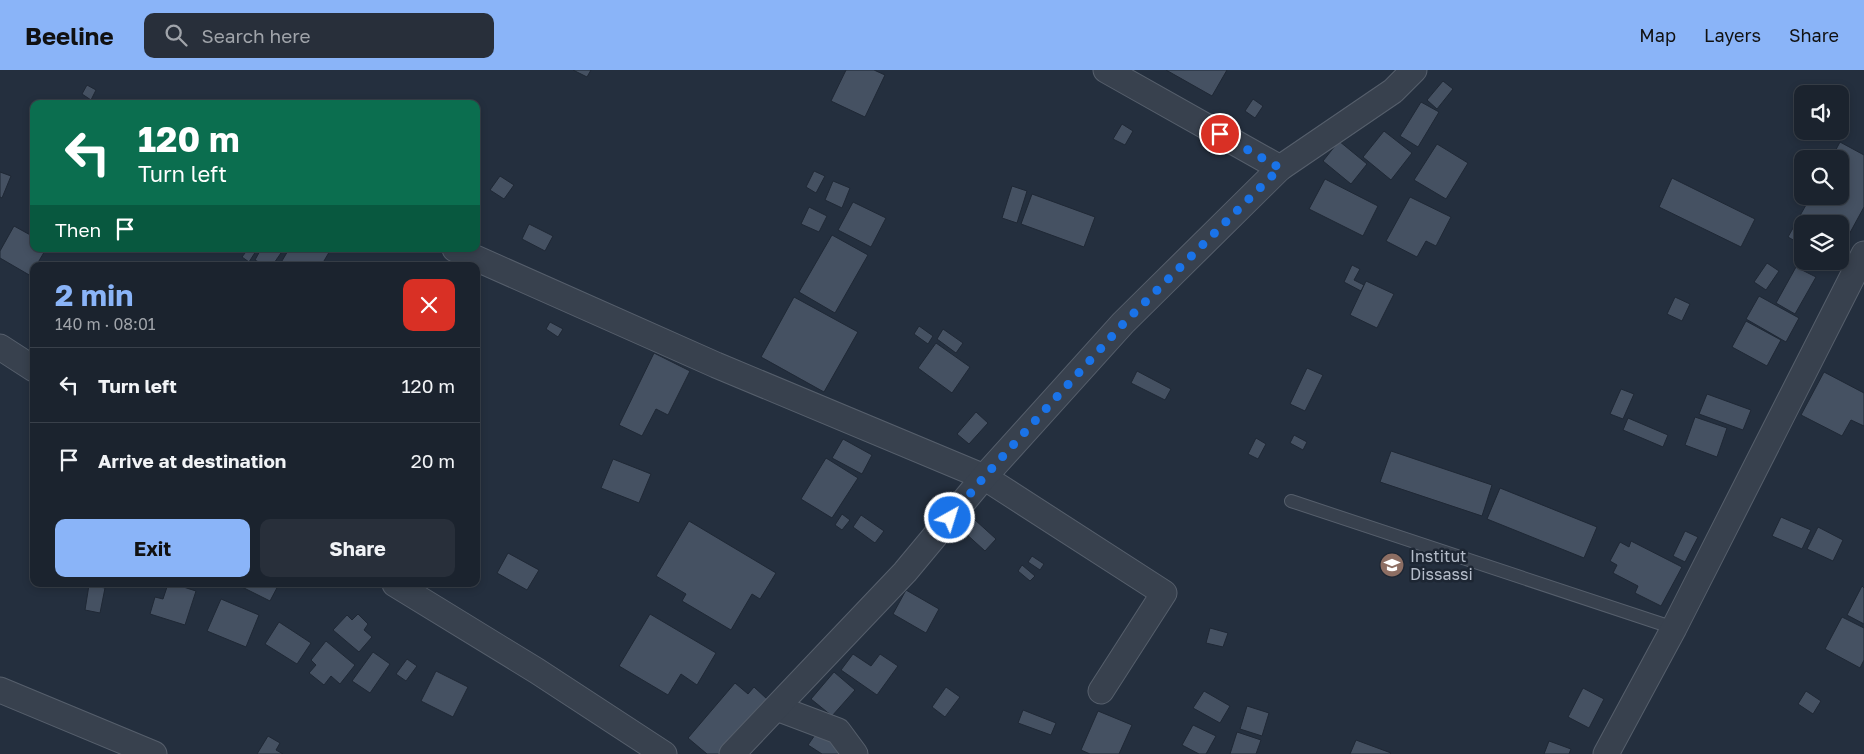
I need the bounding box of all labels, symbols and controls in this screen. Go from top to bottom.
search box [144,13,494,58]
text: Beeline [25,21,114,50]
icon: search [162,21,190,49]
text: Search here [202,24,310,47]
text: Map [1639,24,1676,46]
text: Layers [1704,24,1761,46]
text: Share [1789,24,1839,46]
map controls [1794,85,1849,270]
button: sound [1794,85,1849,140]
pin [1199,113,1241,155]
text: 120 m [138,118,240,160]
icon: left [55,120,120,185]
icon: arrive [1206,120,1234,148]
button: search [1794,150,1849,205]
text: Turn left [138,160,227,187]
icon: arrive [111,215,139,243]
button: layers [1794,215,1849,270]
text: Then [55,218,101,241]
text: 2 min [55,277,133,313]
button: close [403,279,455,331]
text: 140 m · 08:01 [55,314,156,334]
icon: left [55,371,83,399]
text: Turn left [98,374,177,397]
text: 120 m [401,374,455,397]
icon: arrive [55,446,83,474]
text: Arrive at destination [98,449,286,472]
text: 20 m [411,449,455,472]
position arrow [923,491,975,543]
button: Exit [55,519,250,577]
button: Share [260,519,455,577]
place label: Institut Dissassi [1410,546,1473,584]
school or university icon: Institut Dissassi [1379,552,1405,578]

